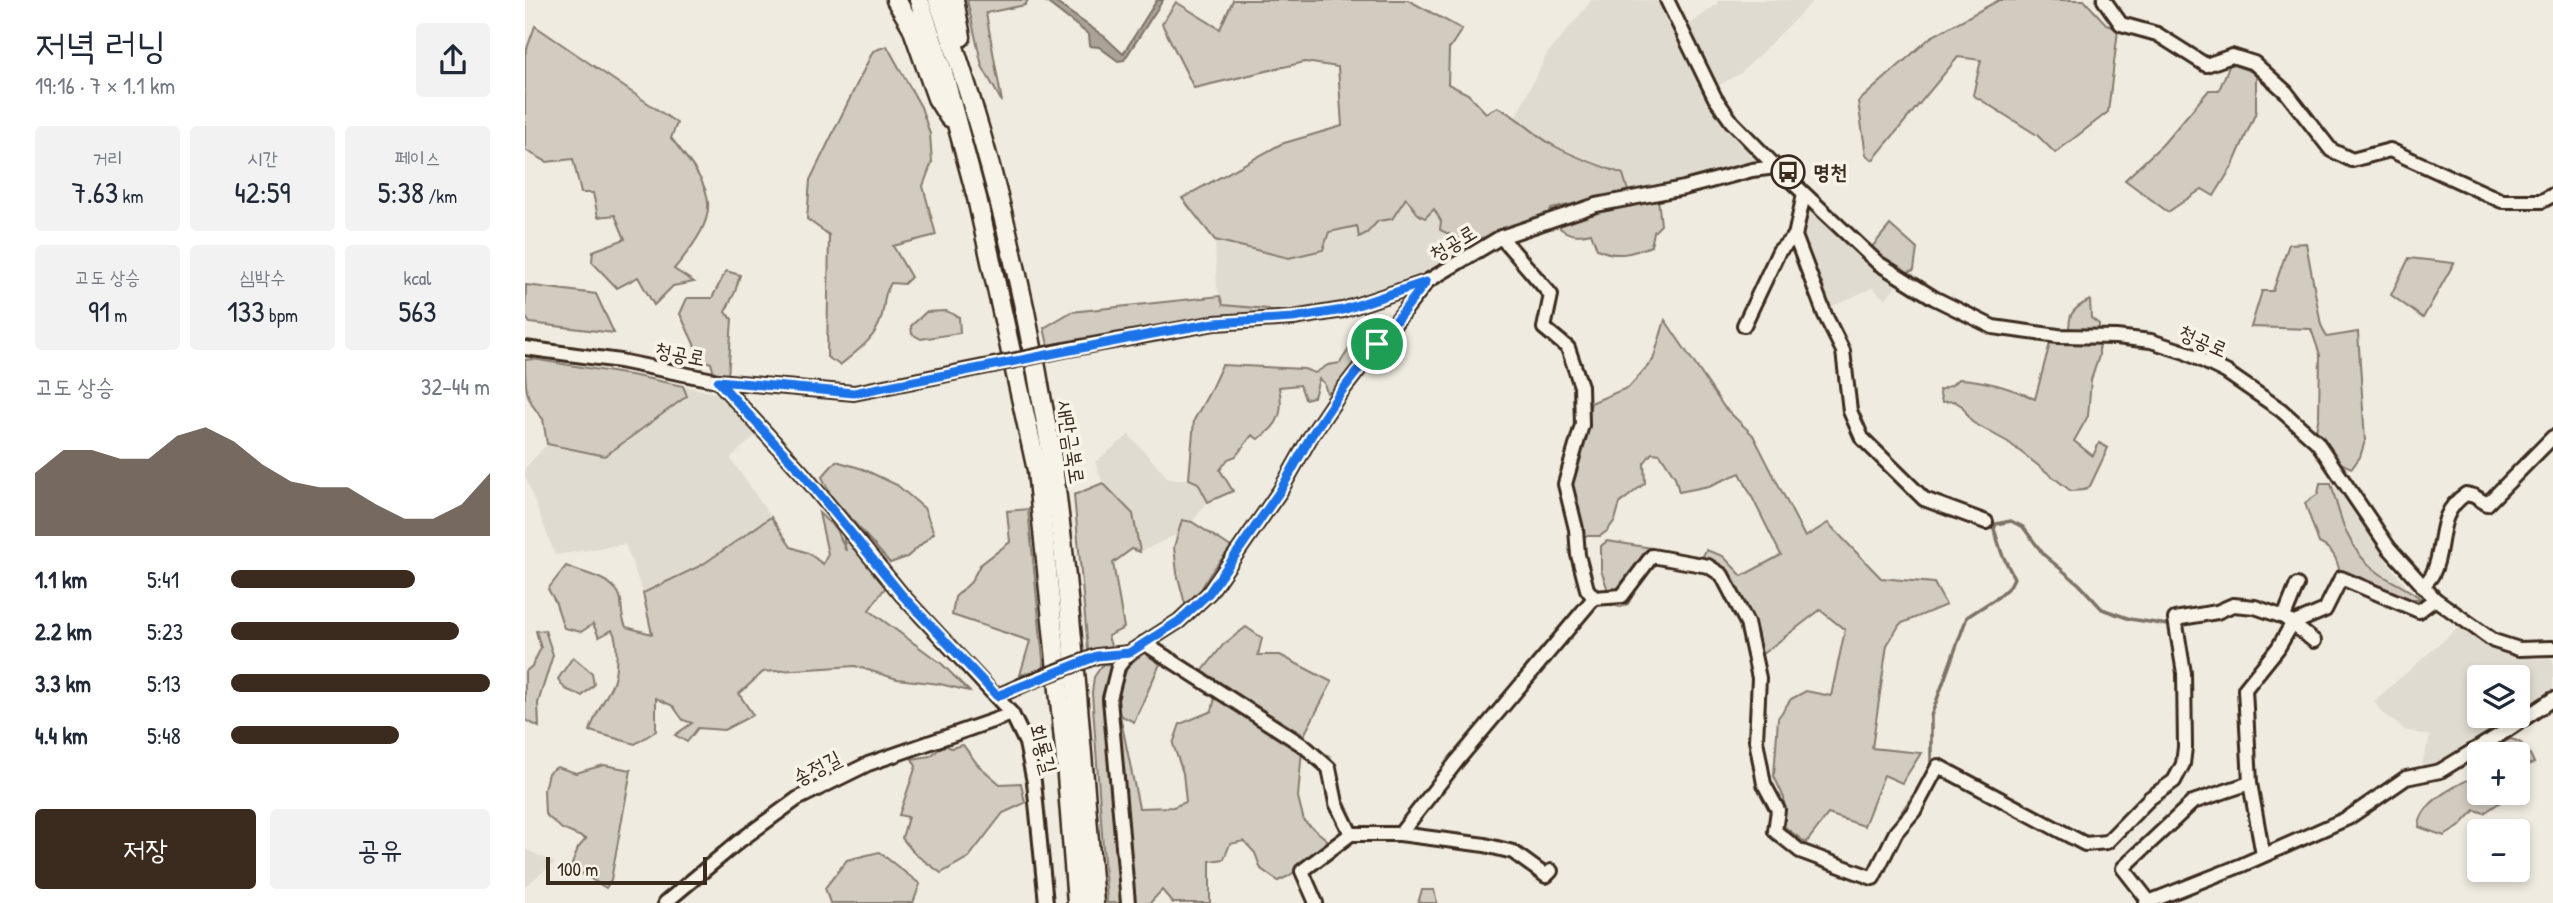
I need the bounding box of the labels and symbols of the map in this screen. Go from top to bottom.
bus stop icon: 명천 [1769,153,1807,191]
place label: 명천 [1813,157,1847,186]
street label: 청공로 [1424,217,1482,268]
pin [1347,314,1407,374]
street label: 청공로 [2174,317,2232,364]
street label: 청공로 [652,334,708,373]
street label: 새만금북로 [1051,398,1092,486]
street label: 회룡길 [1023,720,1064,777]
street label: 송정길 [788,743,846,792]
scale bar [546,854,707,886]

